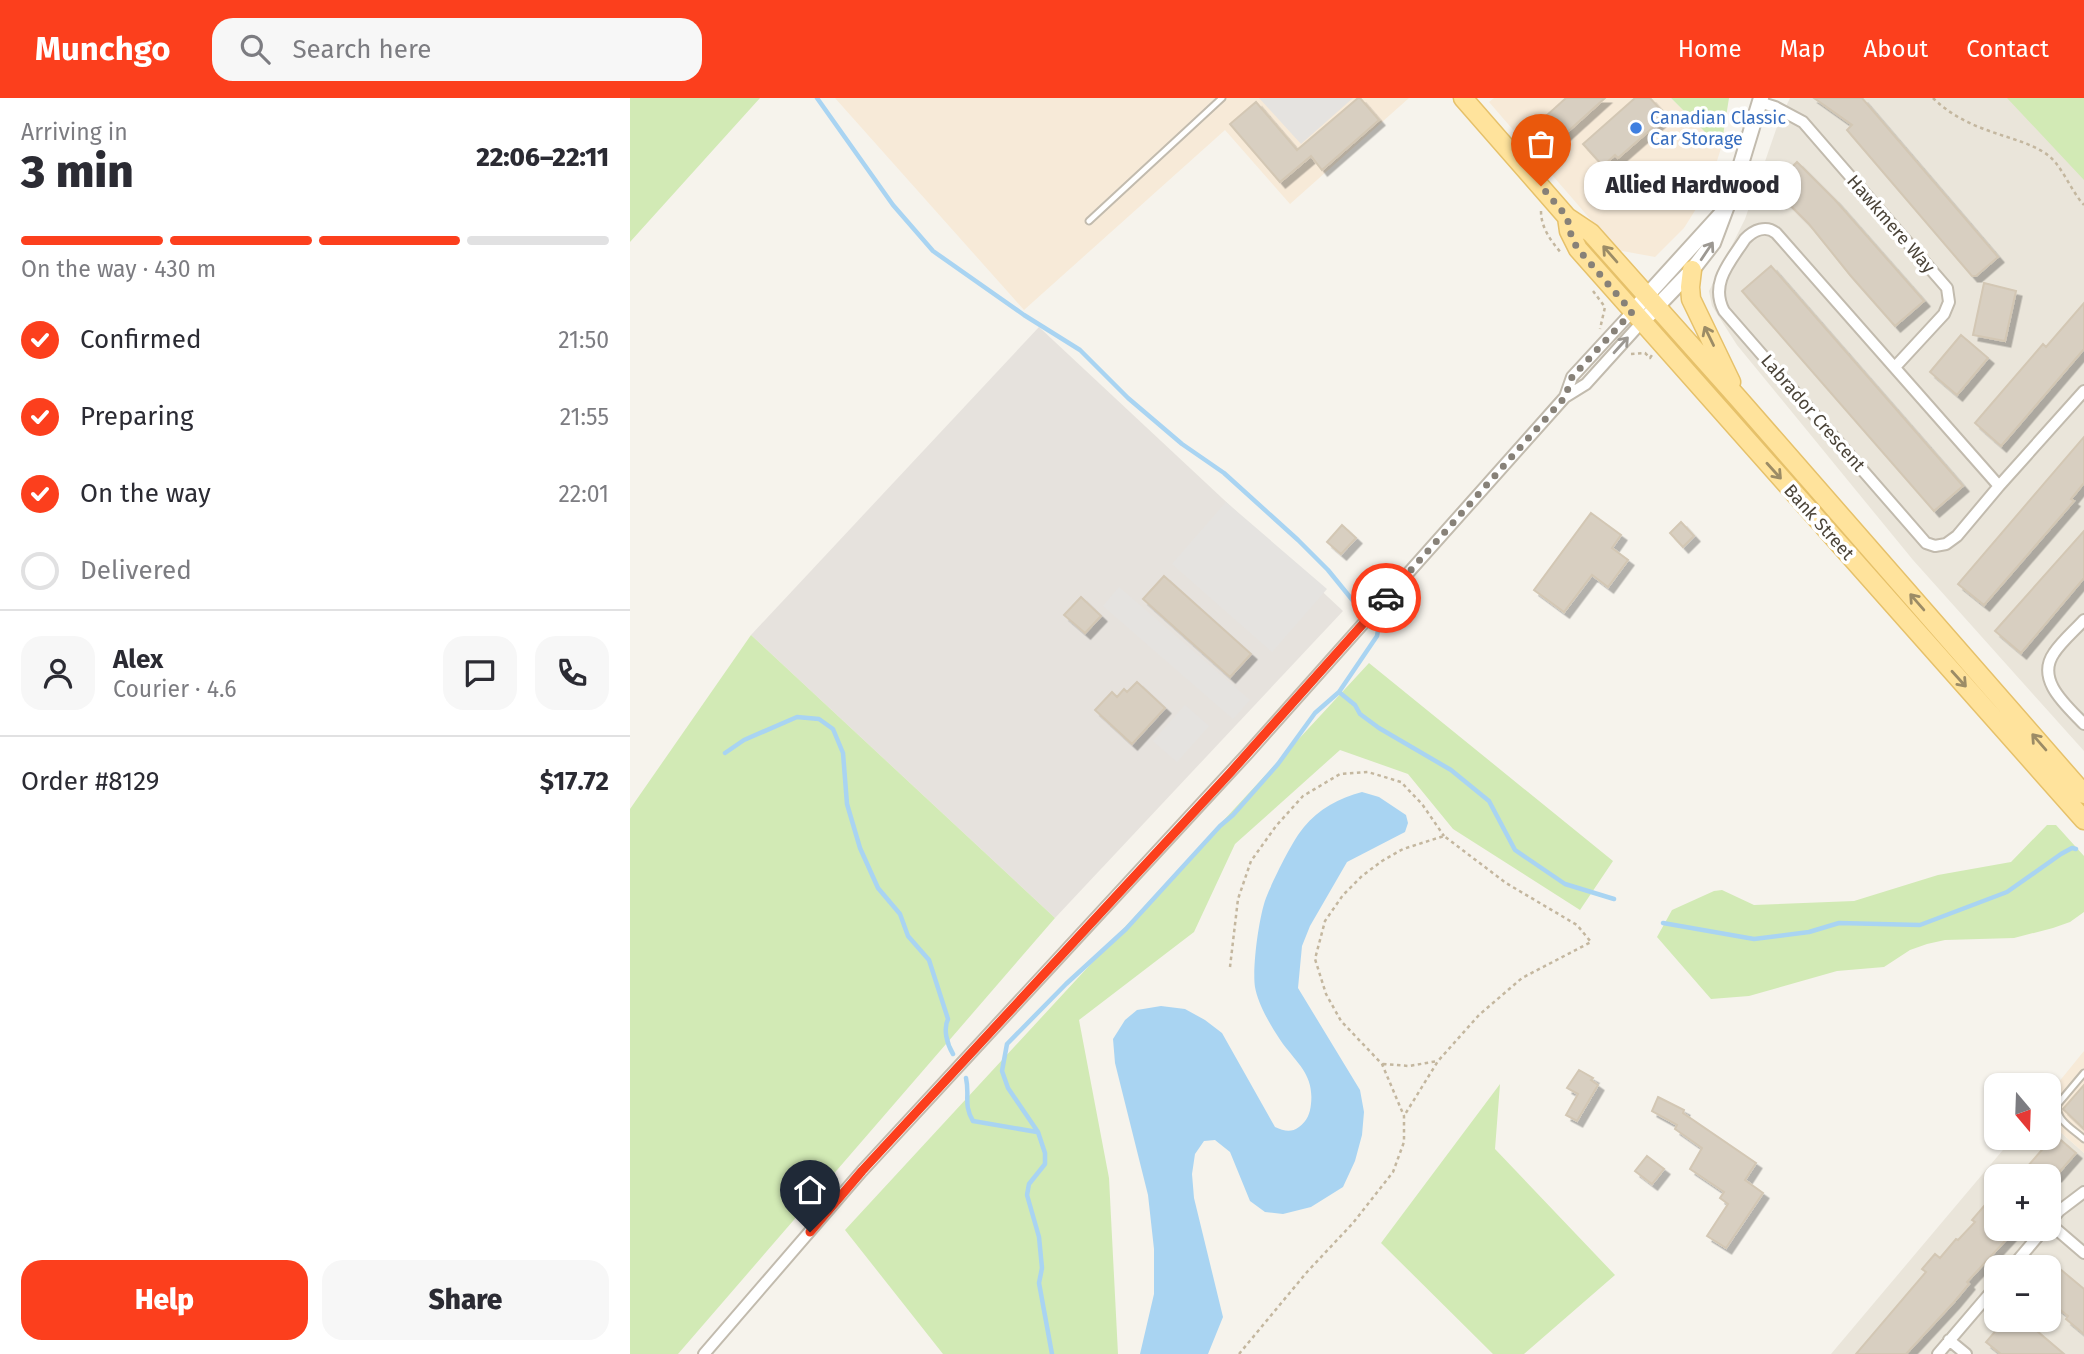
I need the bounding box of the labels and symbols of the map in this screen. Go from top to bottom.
place label: Canadian Classic Car Storage [1650,107,1786,150]
pin [1511,114,1571,186]
marker: Canadian Classic Car Storage [1628,120,1644,136]
callout: Allied Hardwood [1583,162,1800,210]
street label: Hawkmere Way [1842,170,1940,278]
one-way arrow [1700,242,1714,261]
one-way arrow [1601,246,1618,263]
one-way arrow [1702,326,1715,347]
one-way arrow [1613,336,1629,354]
street label: Labrador Crescent [1756,350,1870,476]
one-way arrow [1765,462,1782,479]
street label: Bank Street [1779,480,1859,565]
courier [1351,563,1421,633]
one-way arrow [1909,594,1925,612]
one-way arrow [1951,670,1967,688]
one-way arrow [2031,733,2047,751]
north arrow [1984,1073,2062,1150]
pin [780,1160,840,1232]

